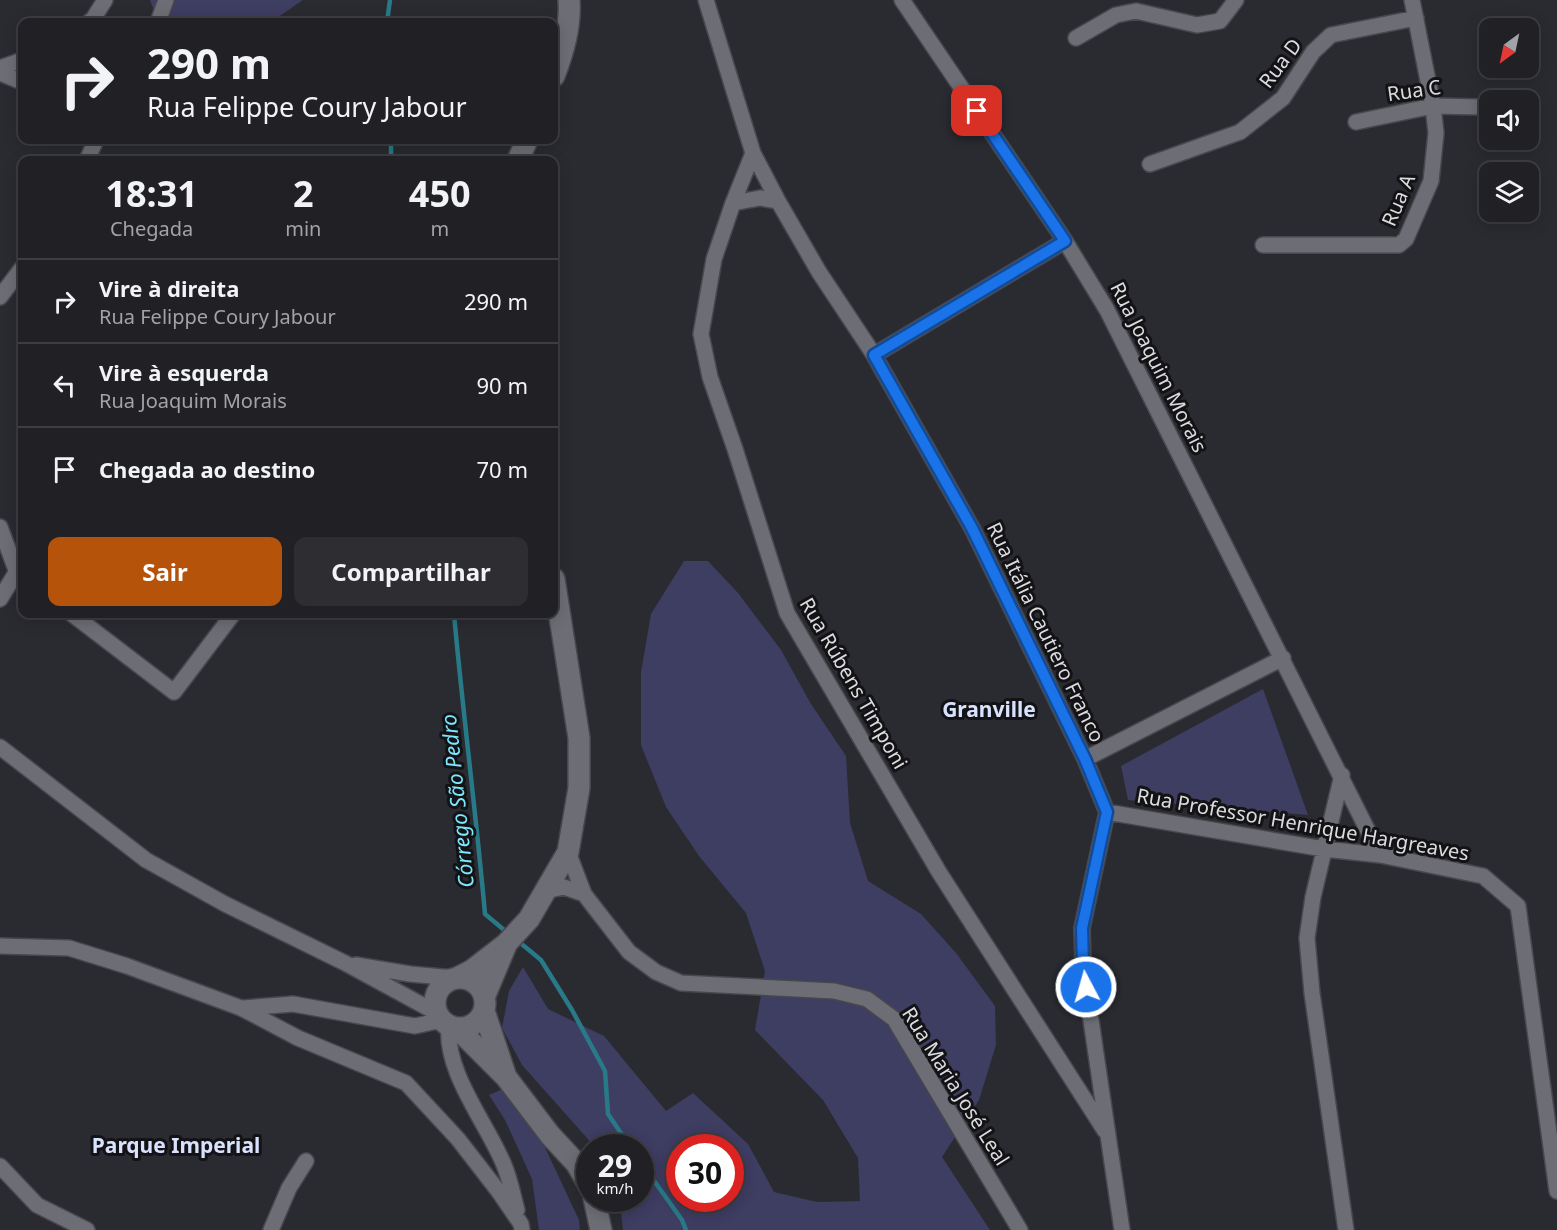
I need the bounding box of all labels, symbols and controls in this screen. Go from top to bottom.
north arrow [1479,18,1539,78]
map controls [1479,18,1539,222]
street label: Rua D [1252,33,1308,93]
text: 290 m [147,34,271,91]
icon: right [48,42,126,120]
street label: Rua C [1385,73,1443,107]
pin [951,85,1002,136]
text: Rua Felippe Coury Jabour [147,88,467,125]
button: sound [1479,90,1539,150]
icon: arrive [960,94,993,127]
button: layers [1479,162,1539,222]
text: 18:31 [105,169,198,218]
text: 2 [293,169,314,218]
text: 450 [409,169,471,218]
street label: Rua A [1375,170,1421,230]
text: Chegada [110,215,193,242]
text: min [285,215,321,242]
text: m [430,215,449,242]
text: Vire à direita [99,273,239,303]
street label: Rua Joaquim Morais [1104,277,1214,457]
icon: right [48,285,81,318]
text: 290 m [464,286,528,316]
text: Rua Felippe Coury Jabour [99,303,336,330]
text: Vire à esquerda [99,357,269,387]
icon: left [48,369,81,402]
text: 90 m [477,370,528,400]
text: Rua Joaquim Morais [99,387,287,414]
icon: arrive [48,453,81,486]
text: Chegada ao destino [99,454,315,484]
text: 70 m [477,454,528,484]
street label: Rua Itália Cautiero Franco [981,517,1111,747]
button: Sair [48,537,282,606]
button: Compartilhar [294,537,528,606]
street label: Rua Rúbens Timponi [794,592,914,774]
district label: Granville [942,695,1036,723]
water label: Córrego São Pedro [434,713,480,889]
street label: Rua Professor Henrique Hargreaves [1135,781,1471,867]
position arrow [1054,955,1118,1019]
street label: Rua Maria José Leal [896,1002,1016,1170]
district label: Parque Imperial [92,1131,260,1159]
speed limit sign: 30 [666,1134,744,1212]
text: 29 [598,1145,632,1186]
text: km/h [597,1178,633,1198]

